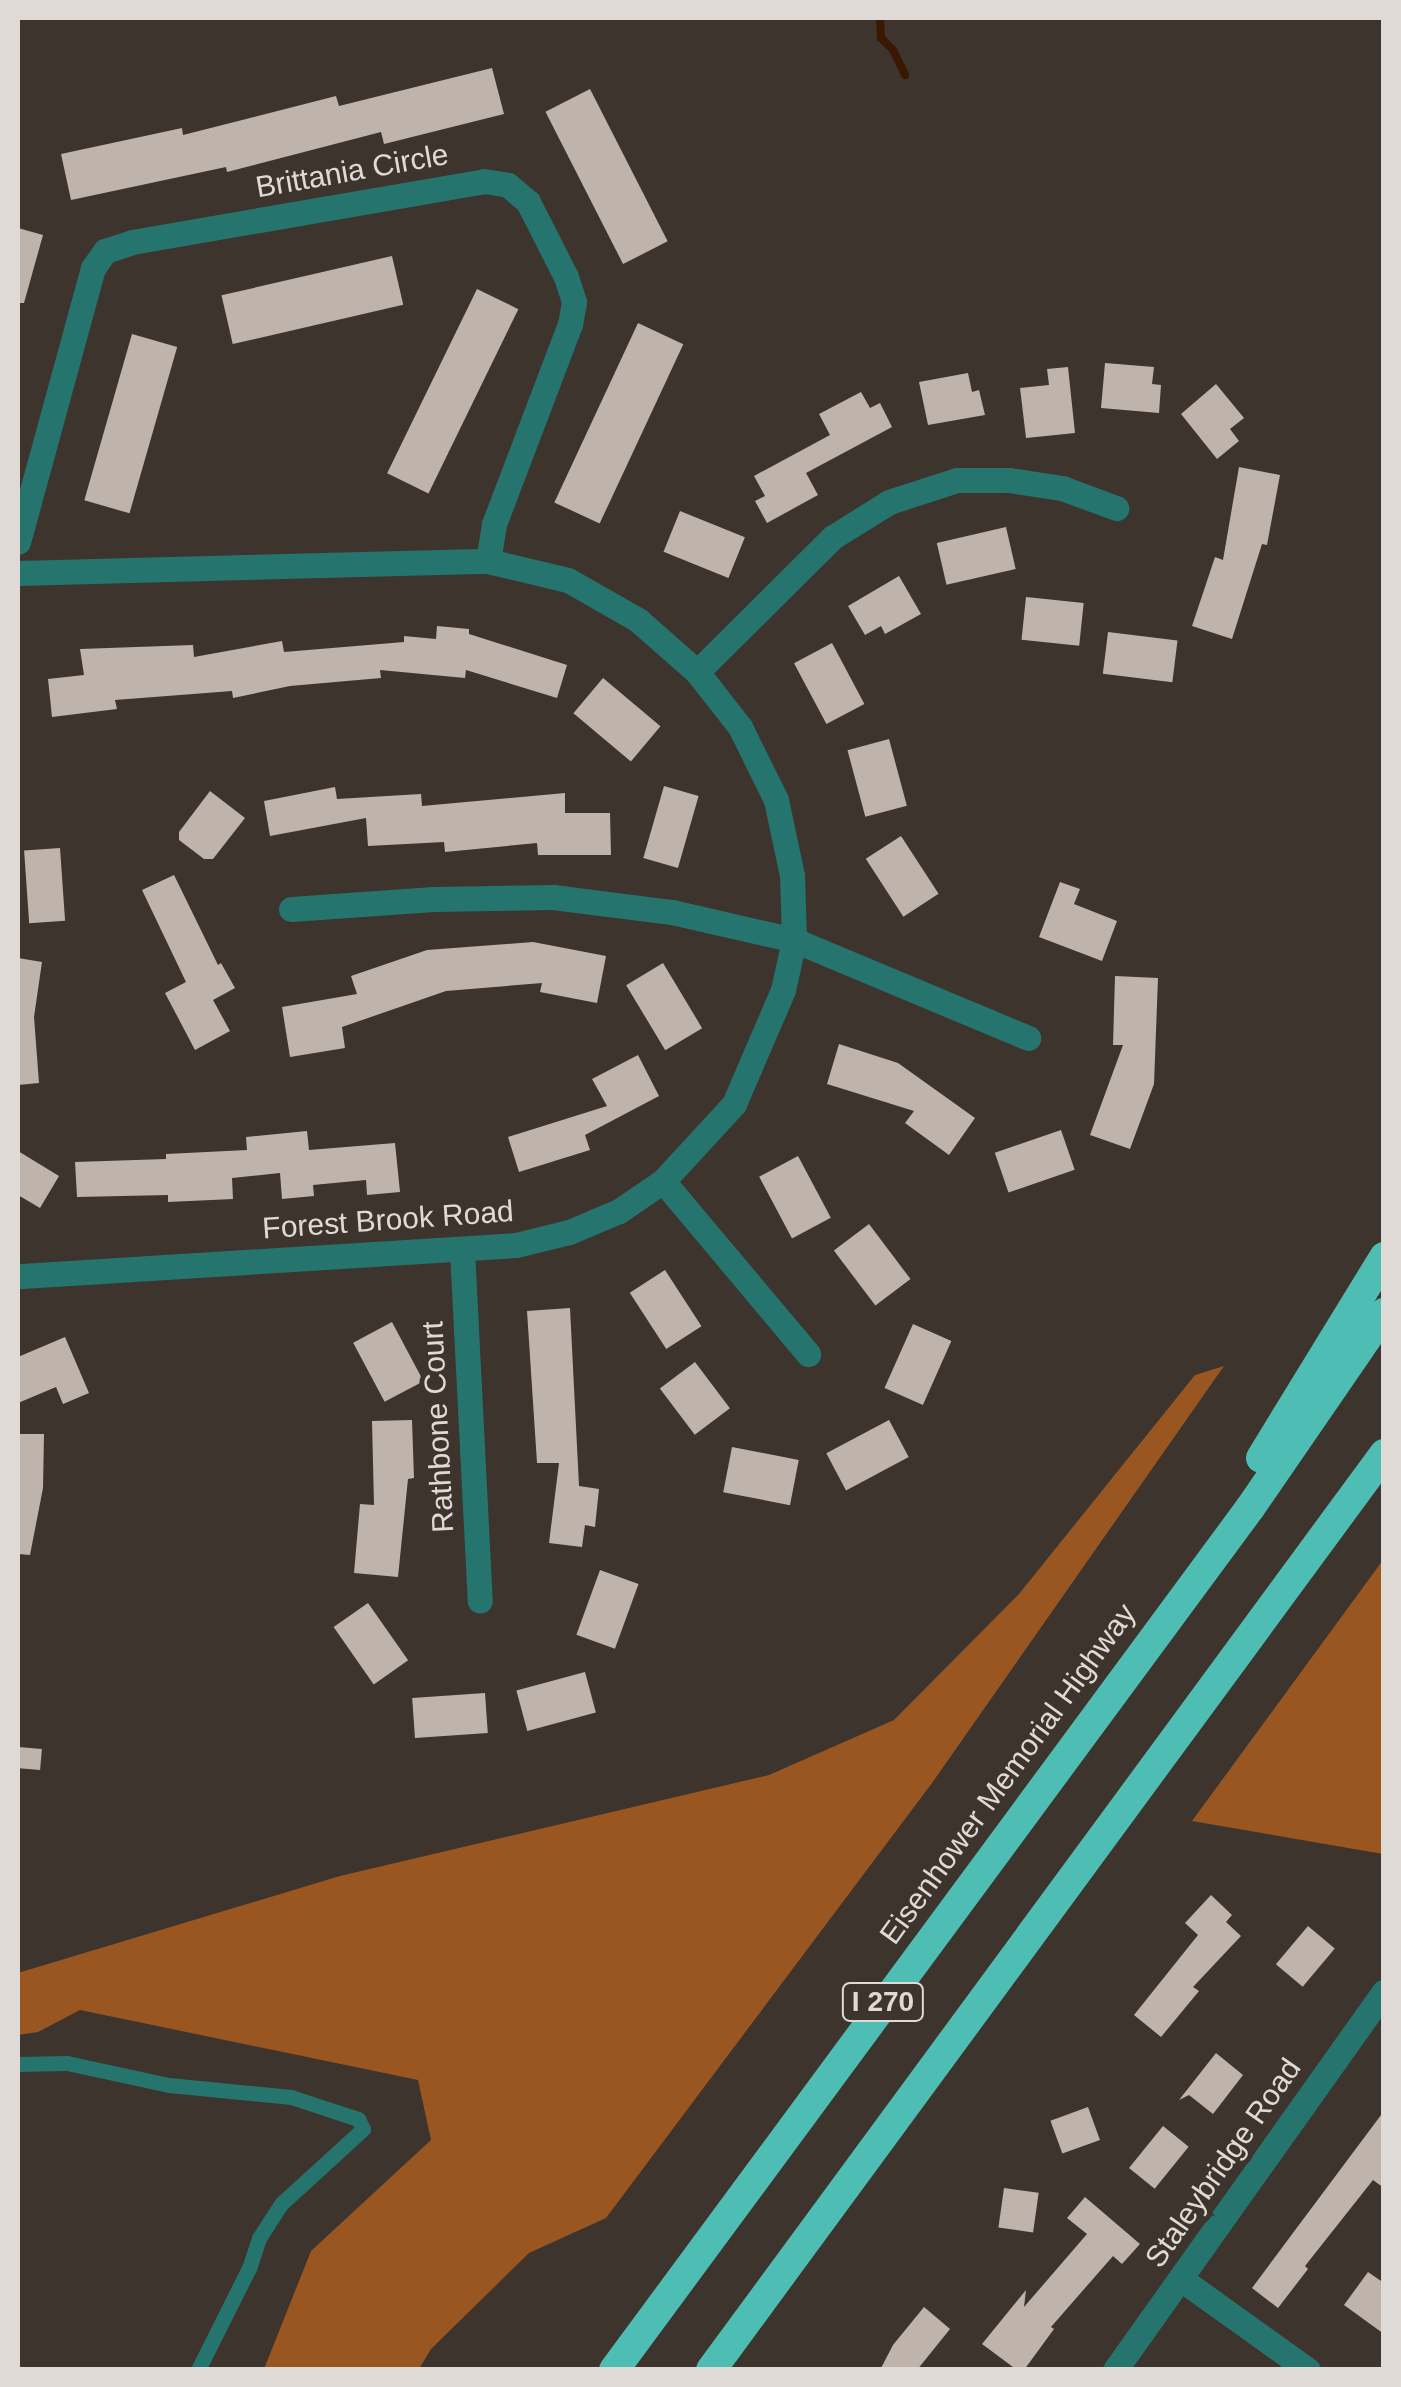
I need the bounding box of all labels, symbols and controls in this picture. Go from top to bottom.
street label: Brittania Circle [253,136,451,206]
street label: Forest Brook Road [261,1193,515,1247]
street label: Rathbone Court [414,1320,462,1534]
street label: Eisenhower Memorial Highway [872,1597,1144,1951]
road number: I 270 [840,1979,926,2025]
street label: Staleybridge Road [1137,2052,1309,2274]

